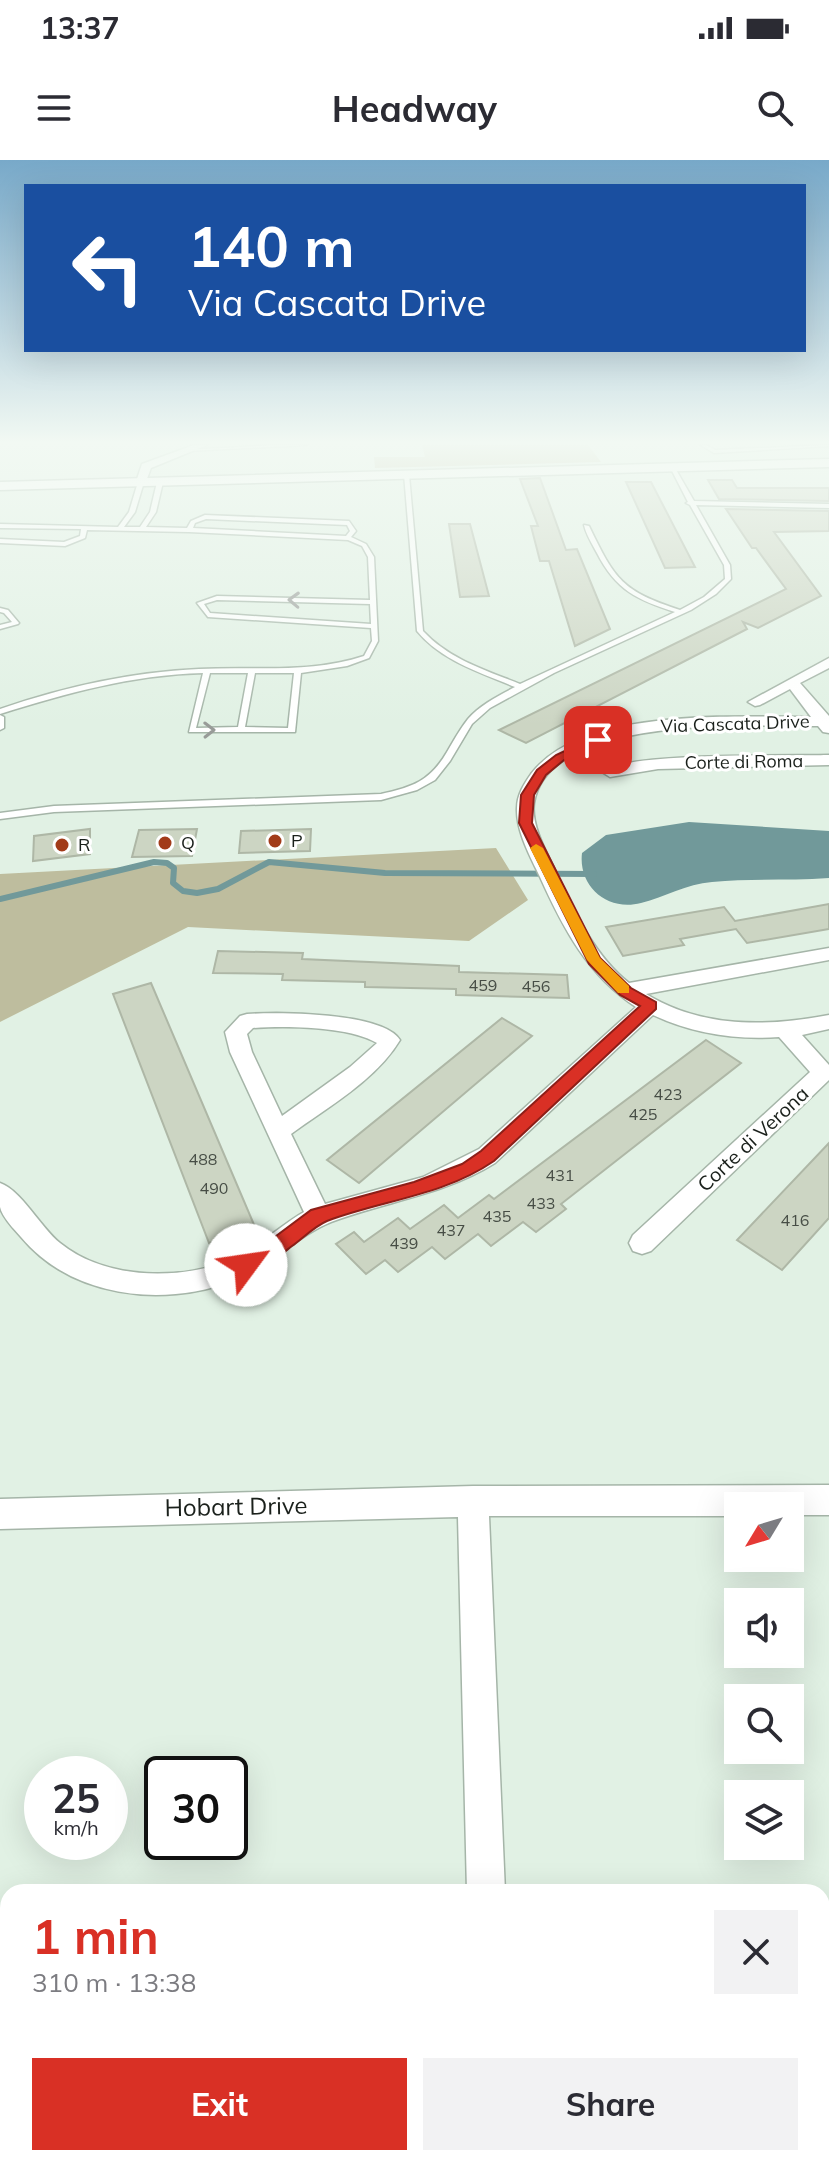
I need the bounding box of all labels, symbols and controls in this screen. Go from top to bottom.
text: 13:37 [40,9,119,47]
icon: menu [32,86,76,130]
text: Headway [332,86,497,131]
icon: search [753,86,797,130]
text: 140 m [188,211,355,281]
icon: left [56,216,160,320]
text: Via Cascata Drive [188,280,486,325]
one-way arrow [287,592,300,609]
pin [564,706,632,774]
street label: Via Cascata Drive [660,709,810,738]
icon: arrive [576,718,620,762]
one-way arrow [203,721,216,738]
street label: Corte di Roma [685,749,803,774]
place label: P [291,829,303,852]
place label: Q [181,831,195,854]
marker: P [266,832,284,850]
place label: R [78,833,90,856]
marker: Q [156,834,174,852]
marker: R [53,836,71,854]
house number: 459 [469,975,497,995]
house number: 456 [522,976,550,996]
street label: Corte di Verona [692,1081,814,1197]
house number: 423 [654,1084,682,1104]
house number: 425 [629,1104,657,1124]
house number: 488 [189,1149,217,1169]
house number: 431 [546,1165,574,1185]
house number: 490 [200,1178,228,1198]
house number: 433 [527,1193,555,1213]
house number: 435 [483,1206,511,1226]
house number: 416 [781,1210,809,1230]
house number: 437 [437,1220,465,1240]
position arrow [204,1223,288,1307]
house number: 439 [390,1233,418,1253]
street label: Hobart Drive [164,1490,308,1522]
north arrow [724,1492,804,1572]
map controls [724,1492,804,1860]
button: sound [724,1588,804,1668]
button: search [724,1684,804,1764]
speed limit sign: 30 [144,1756,248,1860]
text: 25 [52,1773,100,1823]
button: layers [724,1780,804,1860]
text: km/h [53,1815,99,1840]
text: 1 min [32,1906,159,1966]
button: close [714,1910,798,1994]
text: 310 m · 13:38 [32,1966,196,1999]
button: Exit [32,2058,407,2150]
button: Share [423,2058,798,2150]

